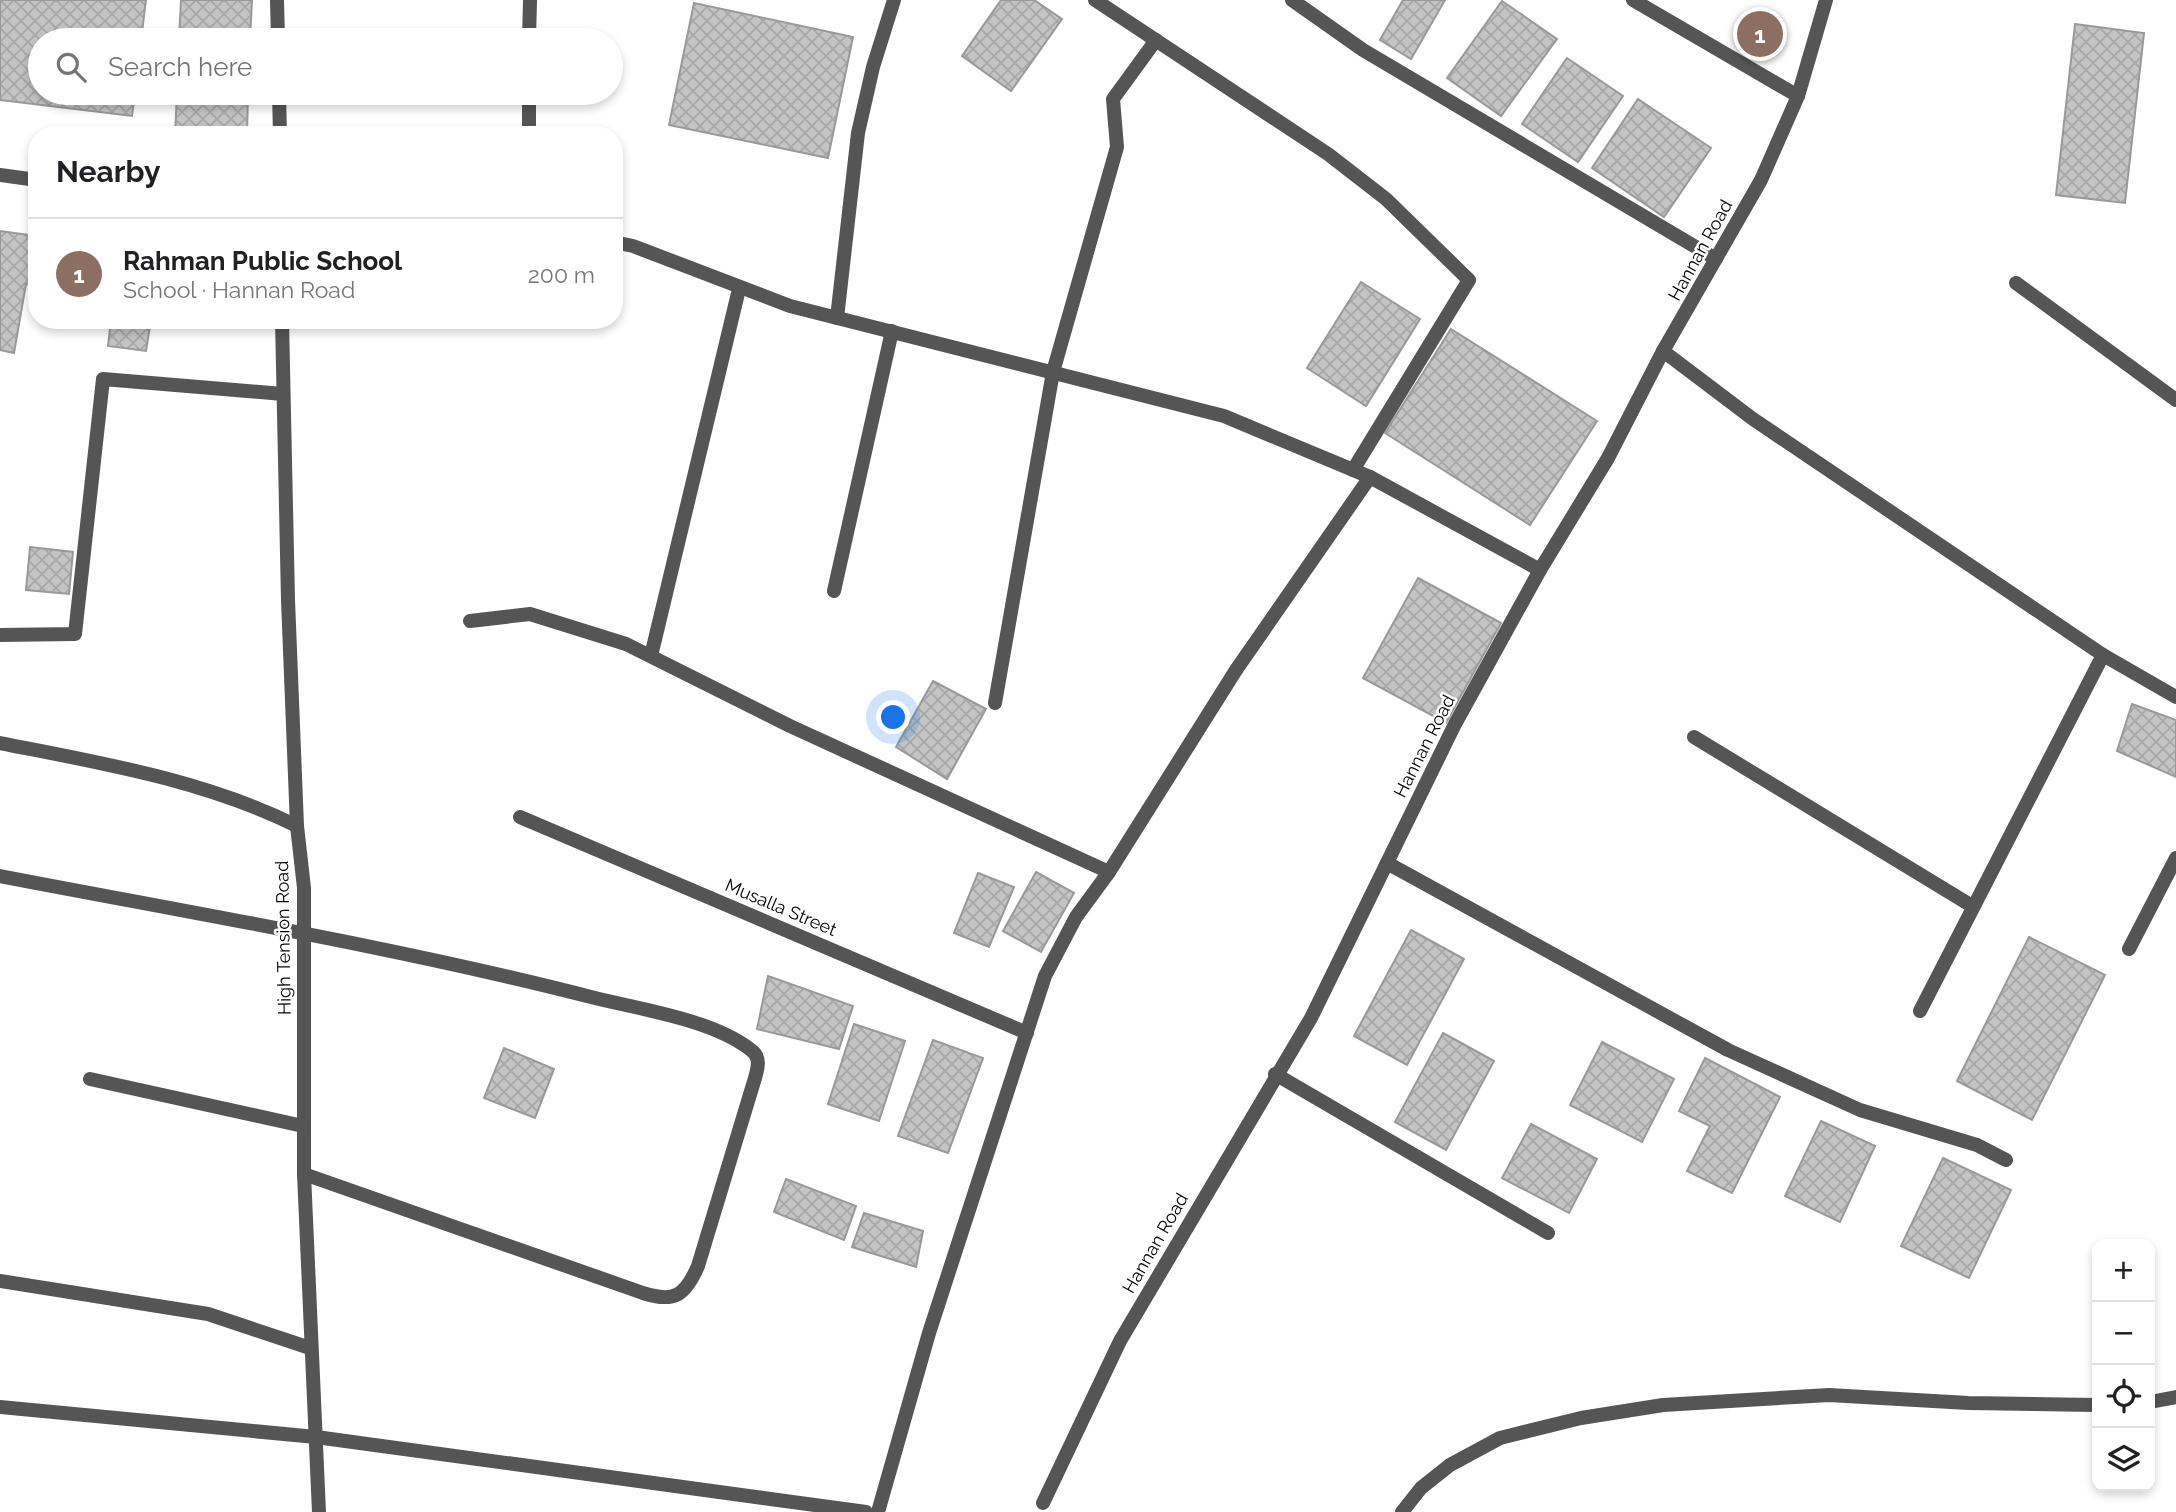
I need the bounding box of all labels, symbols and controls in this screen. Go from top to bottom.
pin: 1 [1737,8,1783,60]
search box [28,28,623,105]
icon: search [52,48,90,86]
text: Search here [108,52,252,82]
text: Nearby [56,154,160,189]
street label: Hannan Road [1664,196,1736,304]
text: Rahman Public School [123,246,402,276]
text: 1 [73,261,85,288]
text: 200 m [528,261,595,288]
text: School · Hannan Road [123,276,355,303]
street label: Hannan Road [1389,691,1459,801]
your location [876,700,910,734]
street label: High Tension Road [271,861,295,1015]
street label: Musalla Street [722,874,840,940]
street label: Hannan Road [1118,1189,1192,1297]
map controls [2092,1239,2155,1491]
button: + [2092,1239,2155,1302]
button: − [2092,1302,2155,1365]
button: locate [2092,1365,2155,1428]
button: layers [2092,1428,2155,1491]

